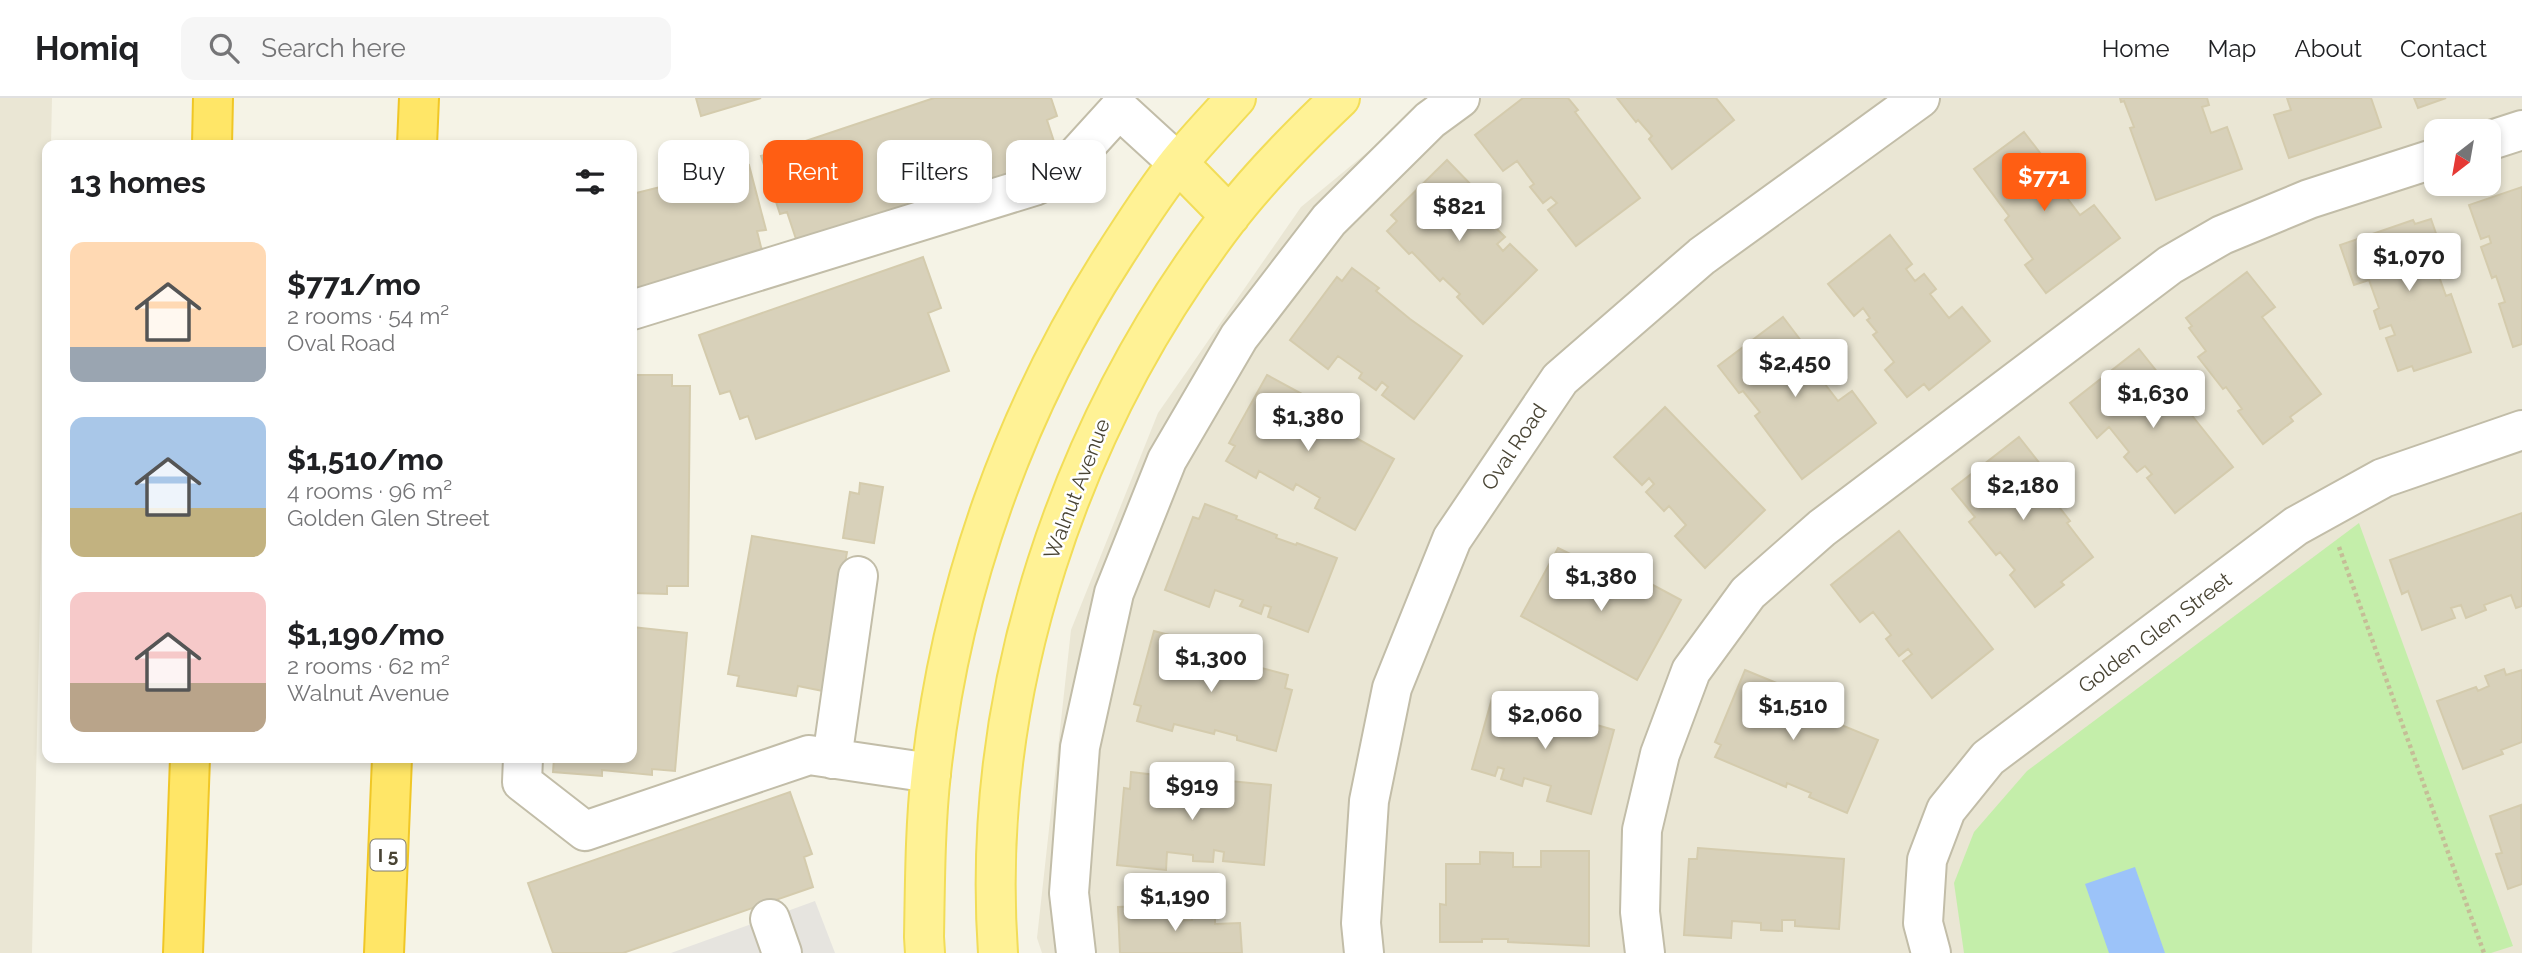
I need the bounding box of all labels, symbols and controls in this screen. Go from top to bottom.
search box [181,17,671,80]
text: Homiq [35,29,139,68]
icon: search [205,29,243,67]
text: Search here [261,33,406,63]
text: Home [2102,34,2170,63]
text: Map [2208,34,2256,63]
text: About [2294,34,2362,63]
text: Contact [2400,34,2487,63]
north arrow [2424,119,2501,196]
map controls [2424,119,2501,196]
chip: Buy [658,140,749,203]
chip: Rent [763,140,863,203]
chip: Filters [877,140,992,203]
chip: New [1006,140,1106,203]
pin: $771 [2003,153,2085,213]
text: $771 [2018,162,2070,189]
icon: filters [571,163,609,201]
text: 13 homes [70,165,206,200]
pin: $821 [1418,184,1500,243]
text: $821 [1433,192,1485,219]
pin: $1,070 [2352,234,2466,293]
text: $1,070 [2373,242,2445,269]
text: $771/mo [287,267,421,302]
icon: home [126,270,210,354]
text: 2 rooms · 54 m² [287,302,449,329]
text: Oval Road [287,329,395,356]
pin: $2,450 [1738,340,1852,399]
text: $2,450 [1759,348,1831,375]
pin: $1,630 [2096,370,2210,430]
text: $1,630 [2117,379,2189,406]
pin: $1,380 [1251,394,1365,453]
street label: Oval Road [1476,399,1552,495]
text: $1,380 [1272,402,1344,429]
street label: Walnut Avenue [1038,415,1115,562]
text: $1,510/mo [287,442,443,477]
icon: home [126,445,210,529]
pin: $2,180 [1966,462,2080,522]
text: $2,180 [1987,471,2059,498]
text: 4 rooms · 96 m² [287,477,452,504]
text: Golden Glen Street [287,504,490,531]
pin: $1,380 [1544,554,1658,613]
text: $1,380 [1565,562,1637,589]
street label: Golden Glen Street [2073,567,2236,698]
text: $1,190/mo [287,617,444,652]
icon: home [126,620,210,704]
pin: $1,300 [1154,634,1268,694]
text: $1,300 [1175,643,1247,670]
text: 2 rooms · 62 m² [287,652,450,679]
text: Walnut Avenue [287,679,449,706]
pin: $1,510 [1736,682,1850,742]
text: $1,510 [1758,691,1828,718]
pin: $2,060 [1488,692,1602,751]
text: $2,060 [1507,700,1583,727]
pin: $919 [1151,762,1233,822]
text: $919 [1165,771,1219,798]
road number: I 5 [370,840,406,870]
pin: $1,190 [1118,874,1232,933]
text: $1,190 [1140,882,1210,909]

